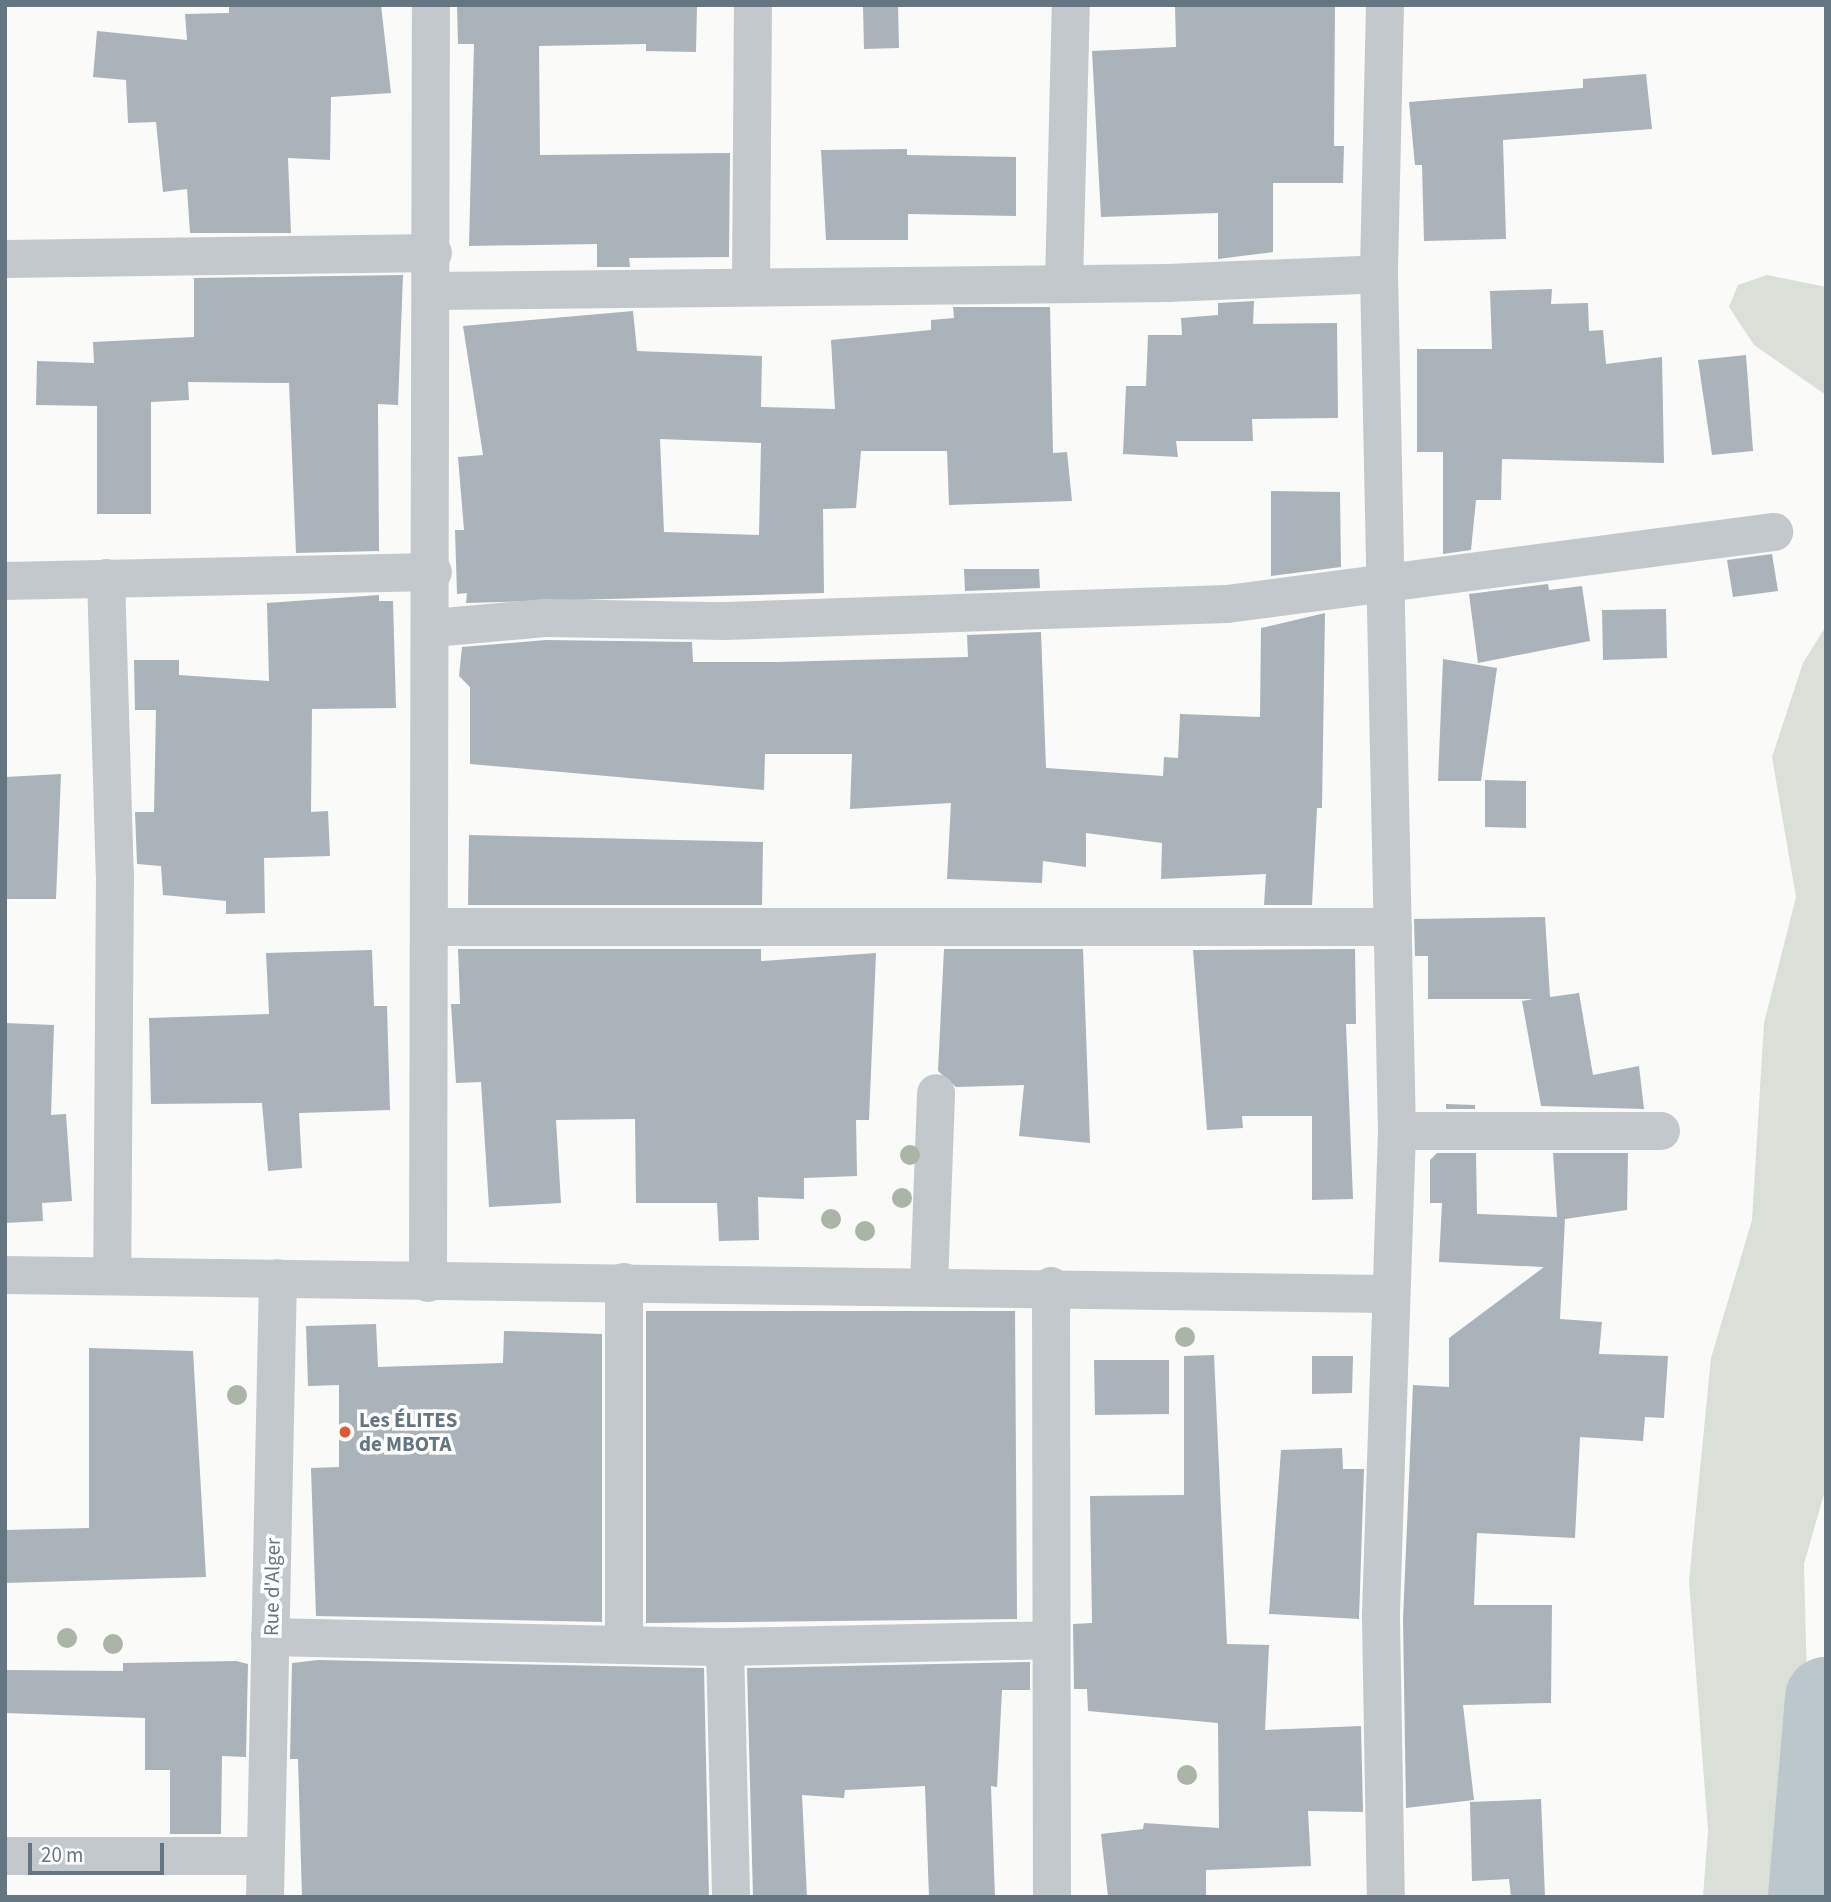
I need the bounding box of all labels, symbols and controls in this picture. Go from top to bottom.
place label: Les ÉLITES de MBOTA [359,1407,458,1457]
marker: Les ÉLITES de MBOTA [337,1424,353,1440]
street label: Rue d'Alger [259,1538,285,1636]
scale bar [32,1828,168,1872]
text: 20 m [41,1840,83,1870]

